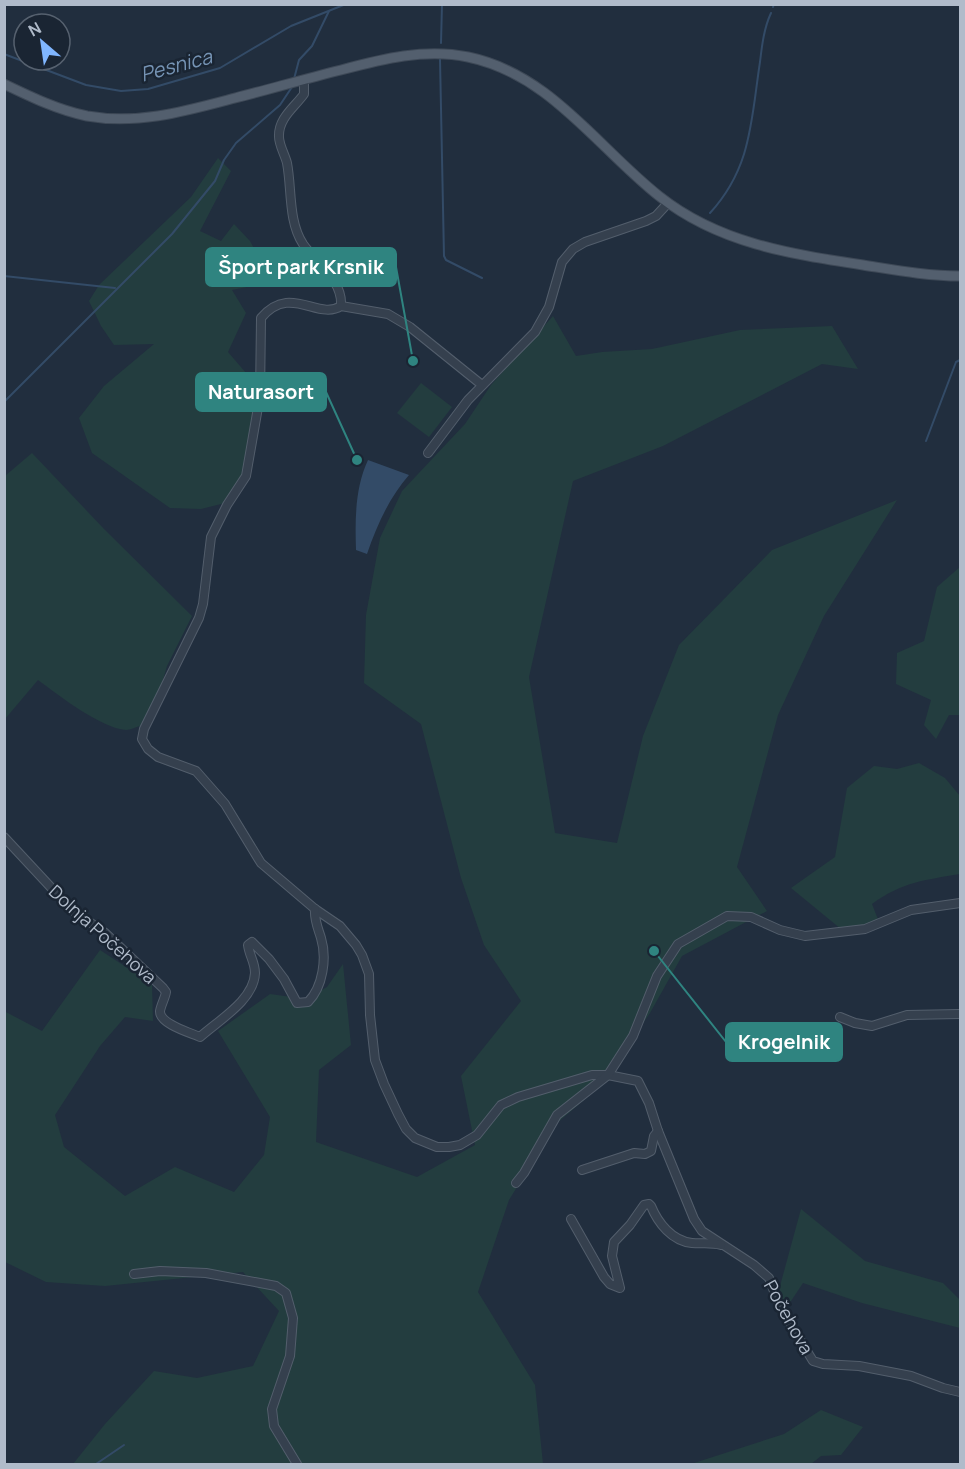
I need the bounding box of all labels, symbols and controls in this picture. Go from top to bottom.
north arrow [12,12,72,72]
text: N [24,16,45,41]
water label: Pesnica [137,42,216,87]
callout: Šport park Krsnik [206,248,396,286]
text: Šport park Krsnik [218,253,385,280]
callout: Naturasort [196,373,326,411]
text: Naturasort [208,378,314,405]
street label: Dolnja Počehova [44,879,162,989]
callout: Krogelnik [726,1023,842,1061]
text: Krogelnik [738,1028,831,1055]
street label: Počehova [759,1276,819,1358]

